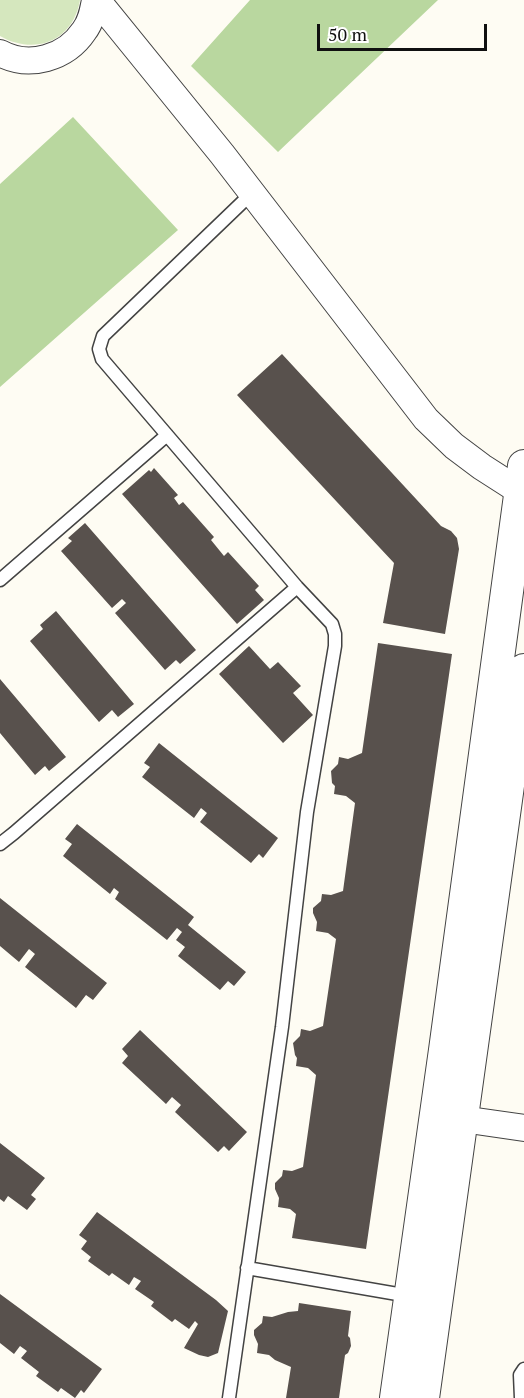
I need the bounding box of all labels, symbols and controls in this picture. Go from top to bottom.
scale bar [320,12,490,50]
text: 50 m [328,22,367,46]

